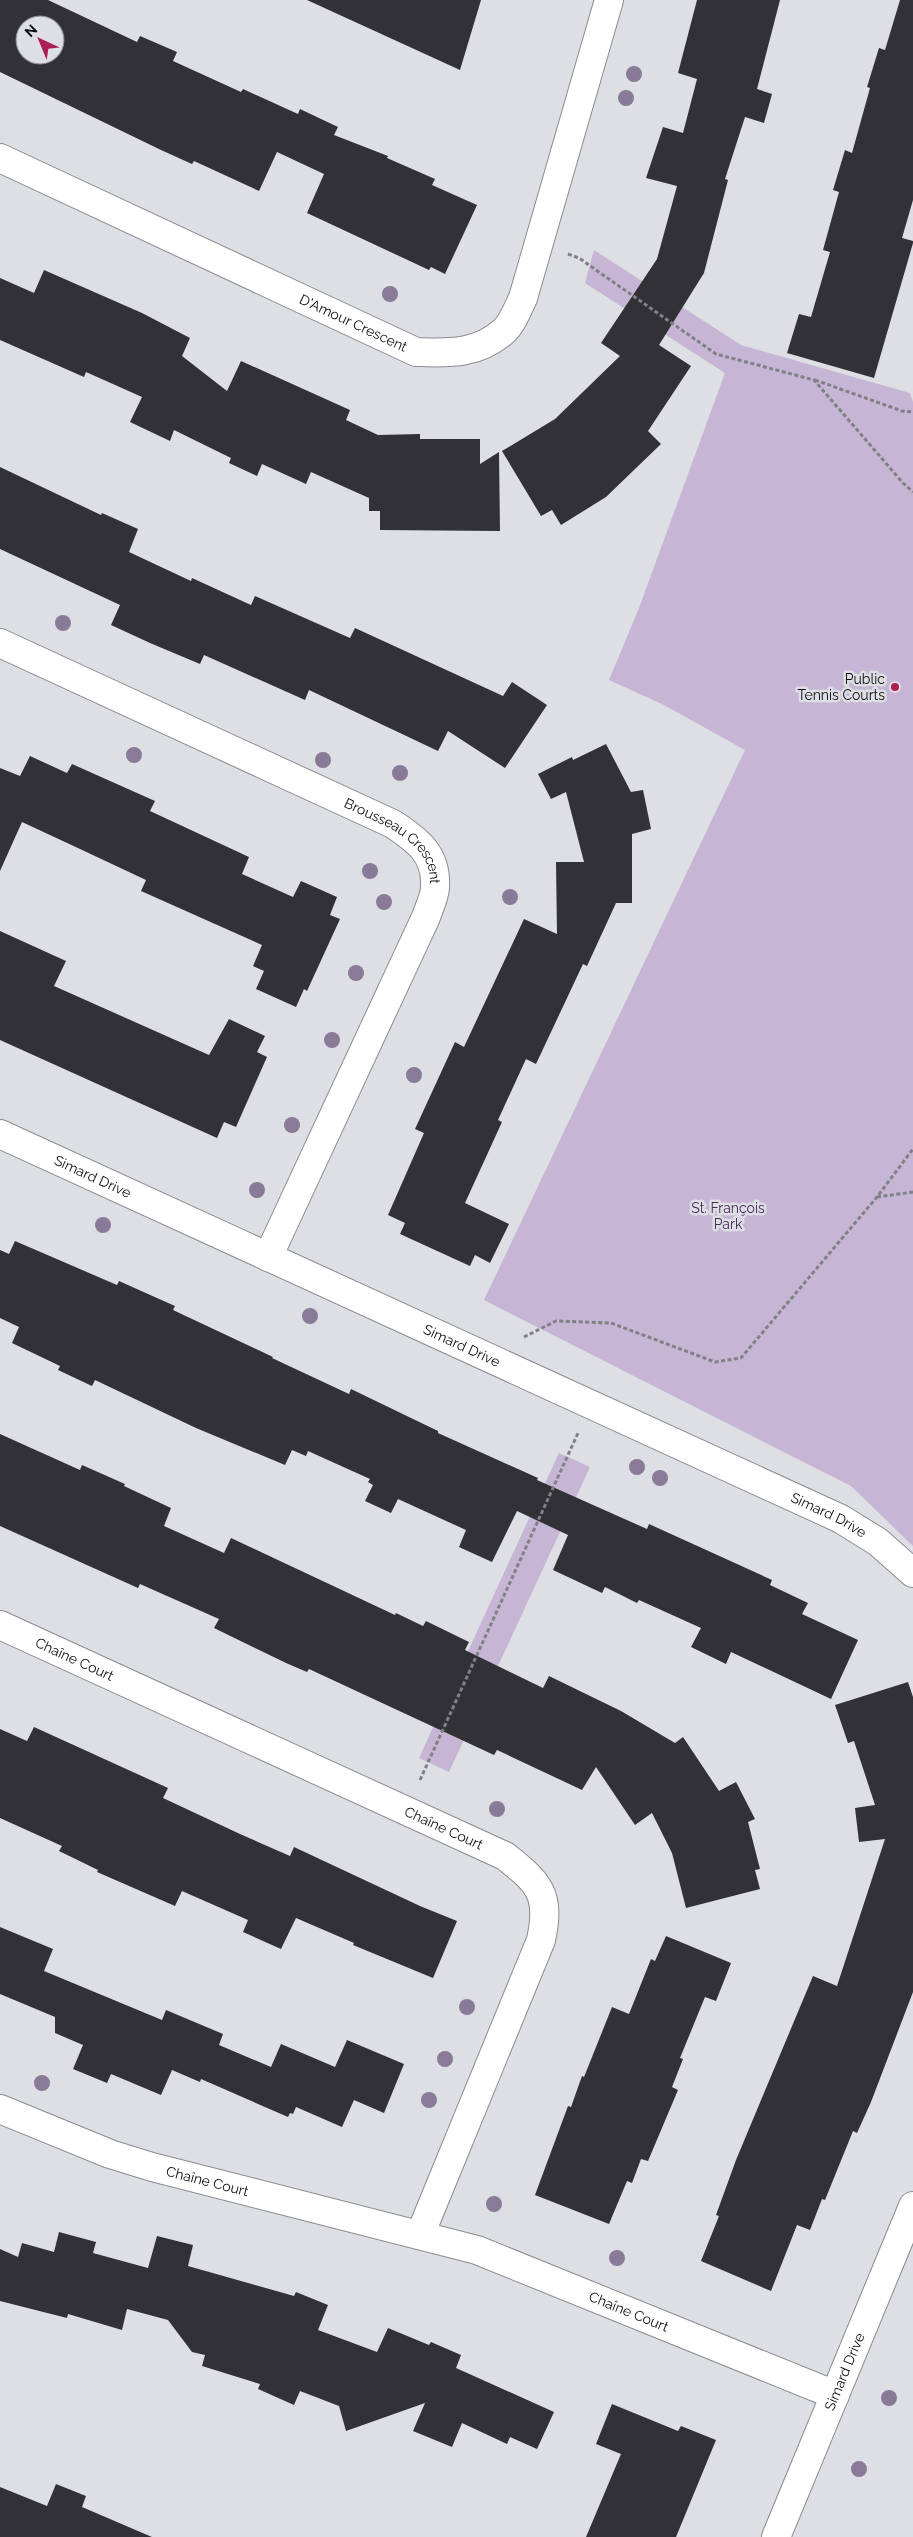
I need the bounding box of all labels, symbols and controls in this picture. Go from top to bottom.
north arrow [15,15,65,65]
text: N [22,21,40,40]
street label: D'Amour Crescent [297,291,410,355]
place label: Public Tennis Courts [797,671,885,703]
marker: Public Tennis Courts [889,681,901,693]
street label: Brousseau Crescent [342,795,443,884]
street label: Simard Drive [52,1152,134,1201]
park label: St. François Park [691,1200,765,1232]
street label: Simard Drive [421,1321,503,1370]
street label: Simard Drive [788,1489,869,1541]
street label: Chaîne Court [33,1634,117,1684]
street label: Chaîne Court [402,1803,486,1853]
street label: Chaîne Court [165,2163,251,2199]
street label: Chaîne Court [587,2288,671,2335]
street label: Simard Drive [821,2330,868,2413]

